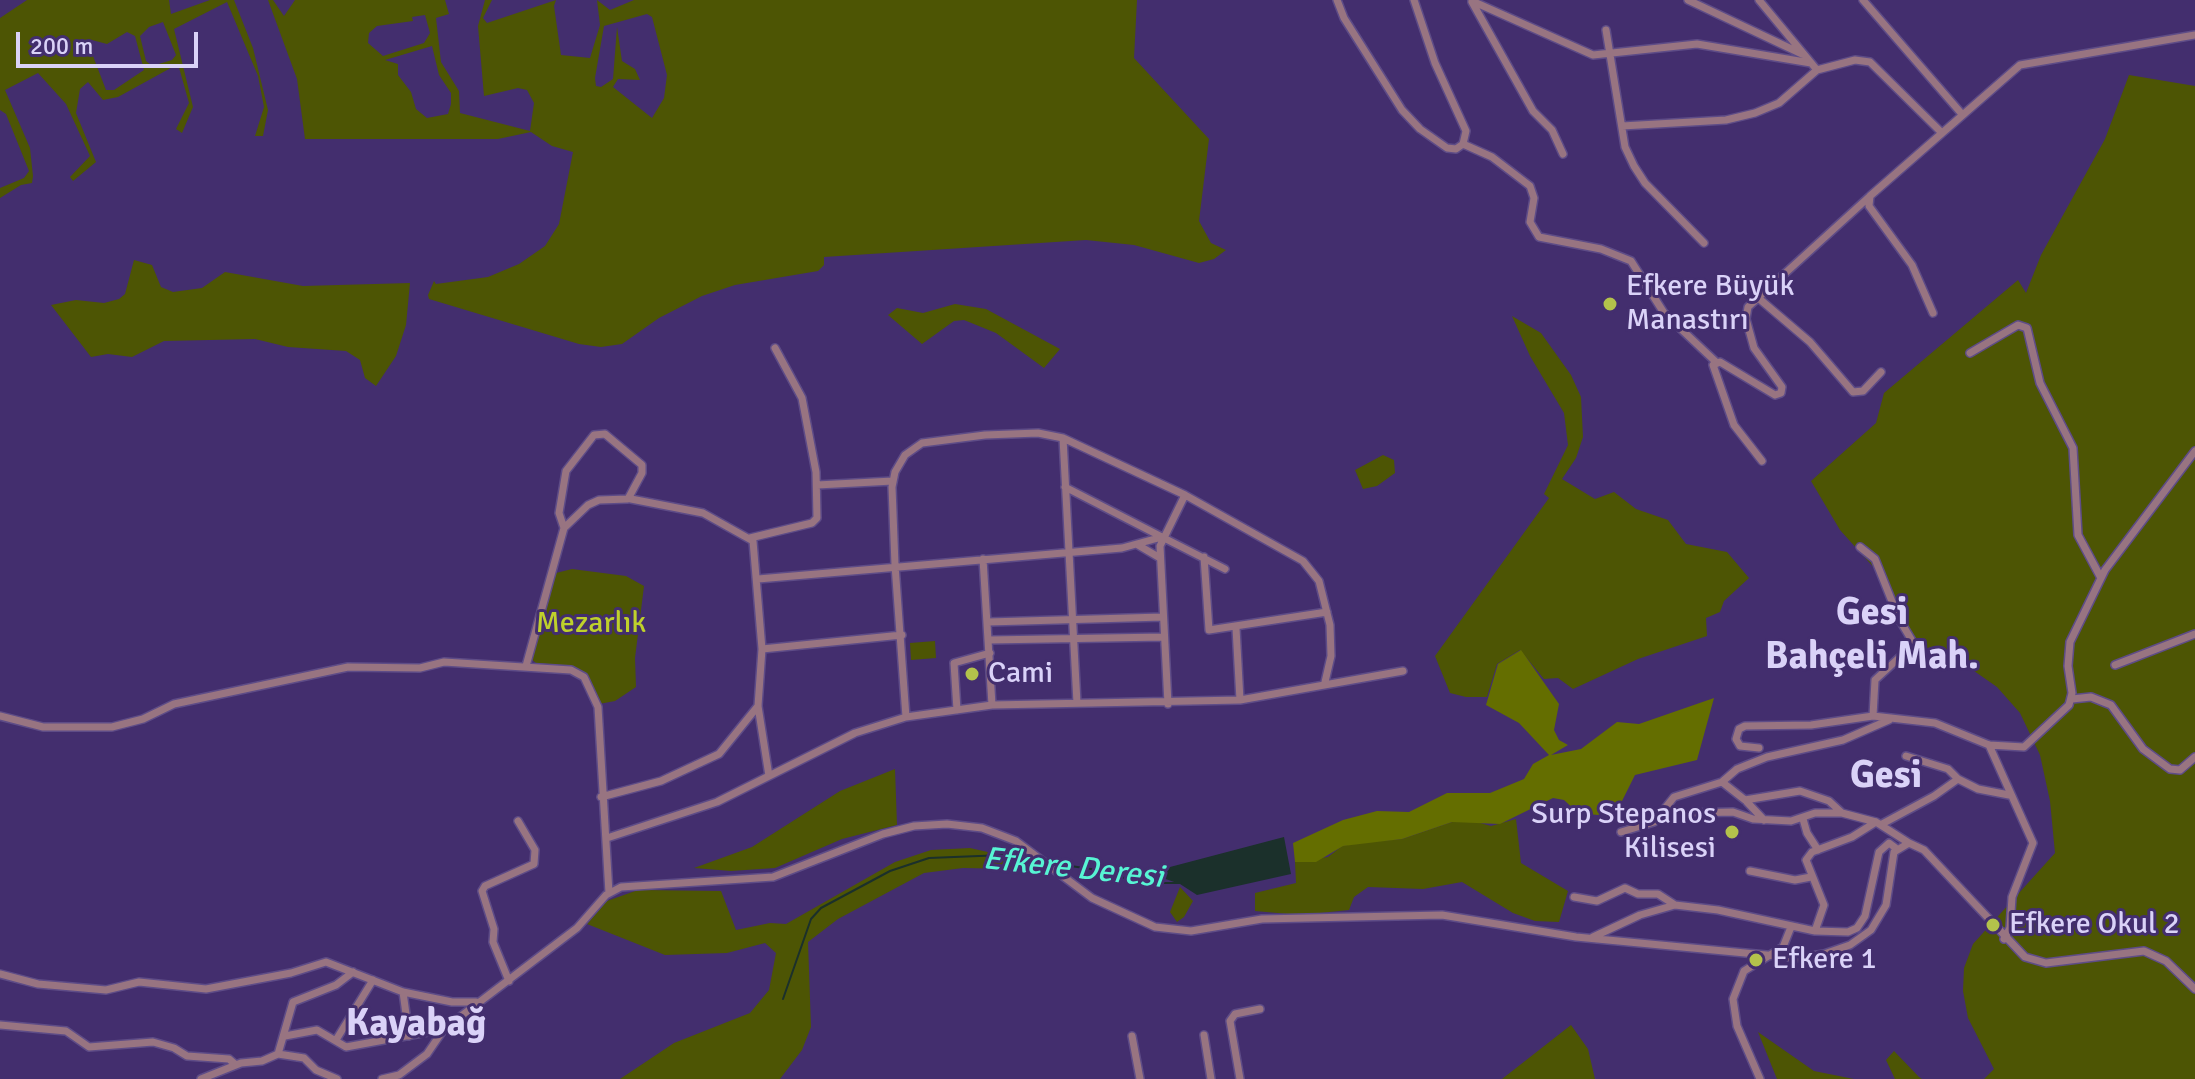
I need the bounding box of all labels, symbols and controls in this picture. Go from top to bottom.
scale bar [20,16,202,66]
text: 200 m [30,31,93,61]
place label: Efkere Büyük Manastırı [1626,269,1794,340]
marker: Efkere Büyük Manastırı [1601,295,1619,313]
district label: Gesi Bahçeli Mah. [1765,591,1979,680]
park label: Mezarlık [536,606,646,642]
place label: Cami [988,656,1053,692]
marker: Cami [963,665,981,683]
district label: Gesi [1850,754,1922,800]
place label: Surp Stepanos Kilisesi [1531,797,1716,868]
marker: Surp Stepanos Kilisesi [1723,823,1741,841]
water label: Efkere Deresi [981,840,1165,898]
place label: Efkere Okul 2 [2009,907,2180,943]
marker: Efkere Okul 2 [1984,916,2002,934]
place label: Efkere 1 [1772,942,1877,978]
marker: Efkere 1 [1747,951,1765,969]
district label: Kayabağ [346,1002,486,1048]

